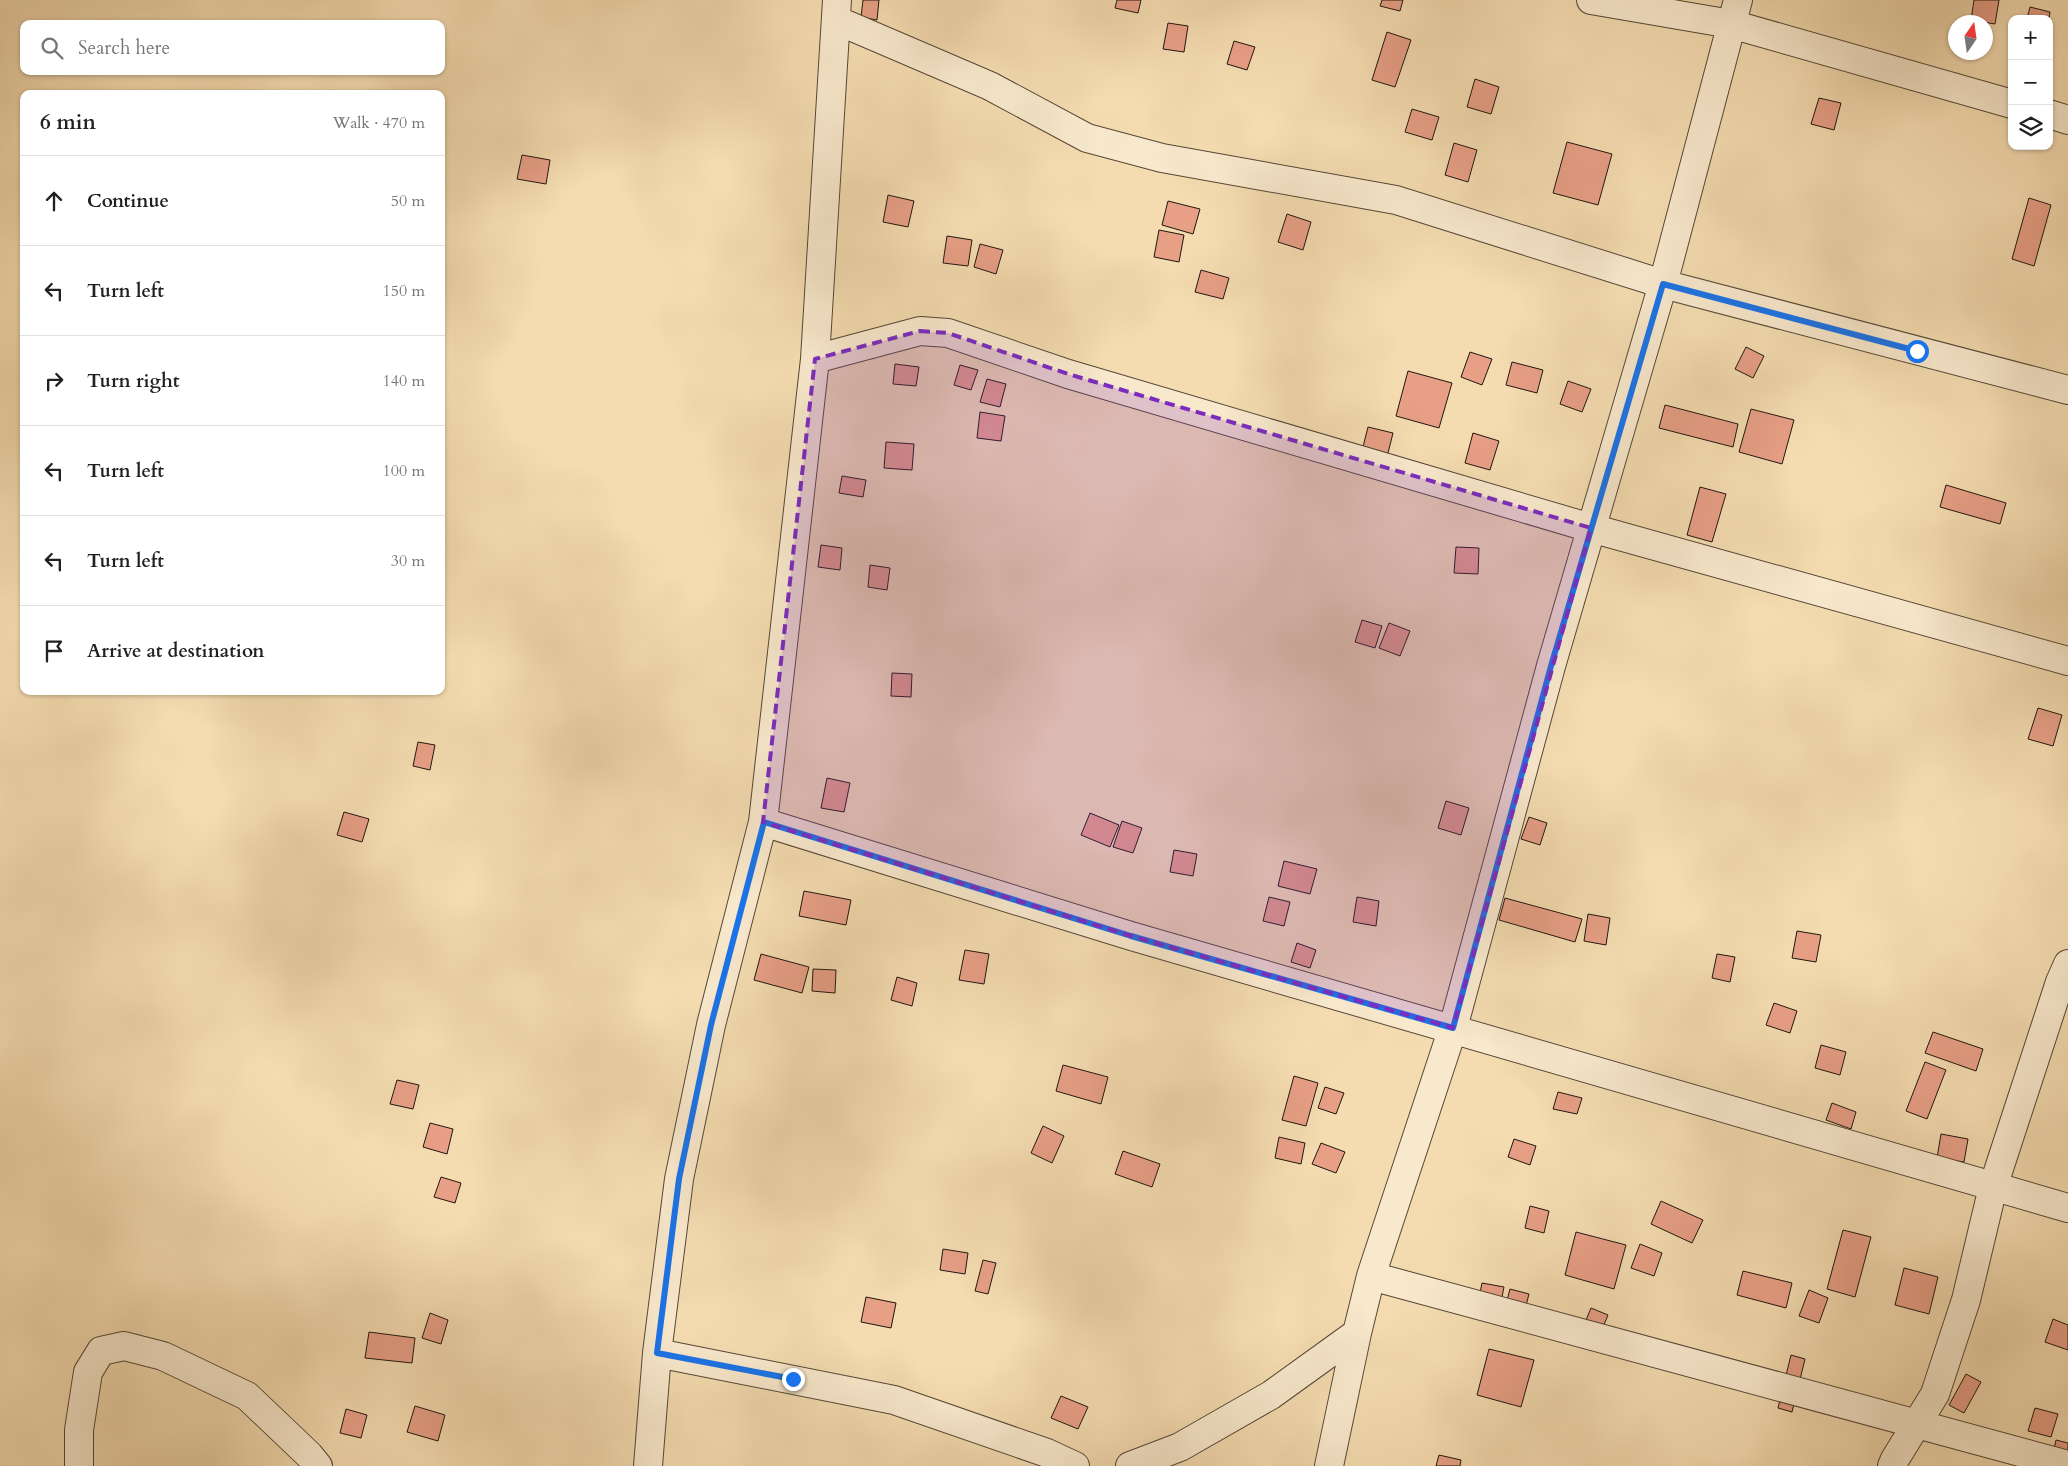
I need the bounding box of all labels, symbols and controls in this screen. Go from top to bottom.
north arrow [1948,15,1993,60]
map controls [2008,15,2053,150]
button: + [2008,15,2053,60]
search box [20,20,445,75]
icon: search [38,34,66,62]
text: Search here [78,35,170,61]
button: − [2008,60,2053,105]
button: layers [2008,105,2053,150]
text: 6 min [40,108,96,137]
text: Walk · 470 m [333,112,425,134]
icon: ahead [40,187,68,215]
text: Continue [87,188,169,214]
text: 50 m [391,190,425,212]
icon: left [40,277,68,305]
text: Turn left [87,278,164,304]
text: 150 m [383,280,425,302]
route start [1906,340,1929,363]
icon: right [40,367,68,395]
text: Turn right [87,368,179,394]
text: 140 m [383,370,425,392]
icon: left [40,457,68,485]
text: Turn left [87,458,164,484]
text: 100 m [383,460,425,482]
icon: left [40,547,68,575]
text: Turn left [87,548,164,574]
text: 30 m [391,550,425,572]
icon: arrive [40,637,68,665]
text: Arrive at destination [87,638,264,664]
route end [782,1368,805,1391]

